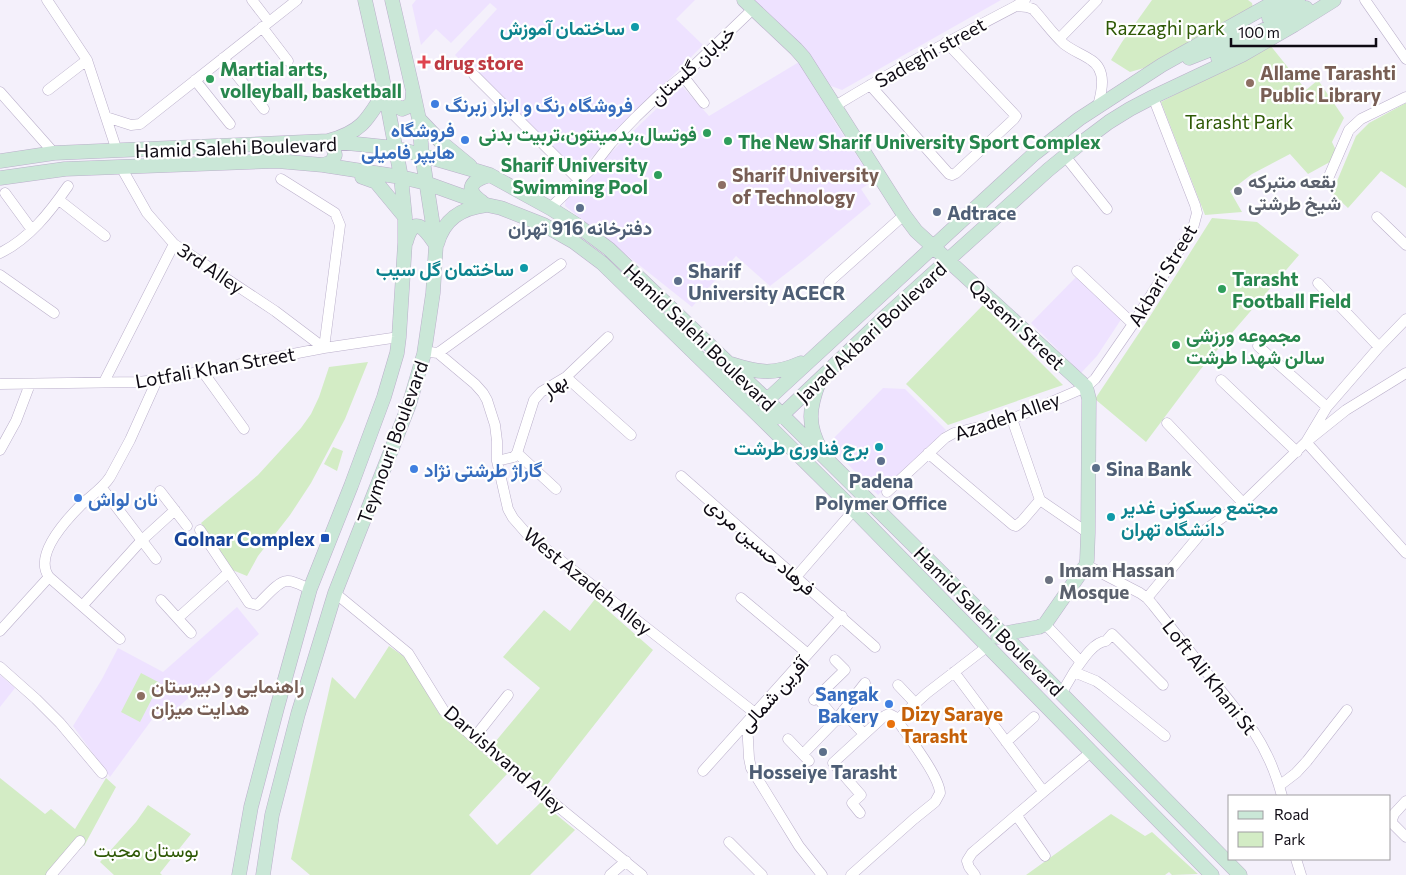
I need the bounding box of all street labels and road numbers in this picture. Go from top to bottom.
street label: Sadeghi street [871,12,990,92]
street label: خیابان گلستان [644,21,740,110]
street label: Hamid Salehi Boulevard [135,132,337,162]
street label: Akbari Street [1123,220,1201,330]
street label: 3rd Alley [173,237,249,299]
street label: Javad Akbari Boulevard [791,257,951,407]
street label: Hamid Salehi Boulevard [619,259,781,415]
street label: Qasemi Street [964,274,1070,374]
street label: Lotfali Khan Street [133,342,297,392]
street label: Teymouri Boulevard [352,357,432,527]
street label: بهار [536,368,572,404]
street label: Azadeh Alley [951,387,1063,445]
street label: فرهاد حسین مردی [701,492,820,601]
street label: West Azadeh Alley [519,522,657,640]
street label: Hamid Salehi Boulevard [909,541,1069,701]
street label: Loft Ali Khani St [1158,615,1262,739]
street label: آفرین شمالی [733,651,814,737]
street label: Darvishvand Alley [440,700,570,818]

